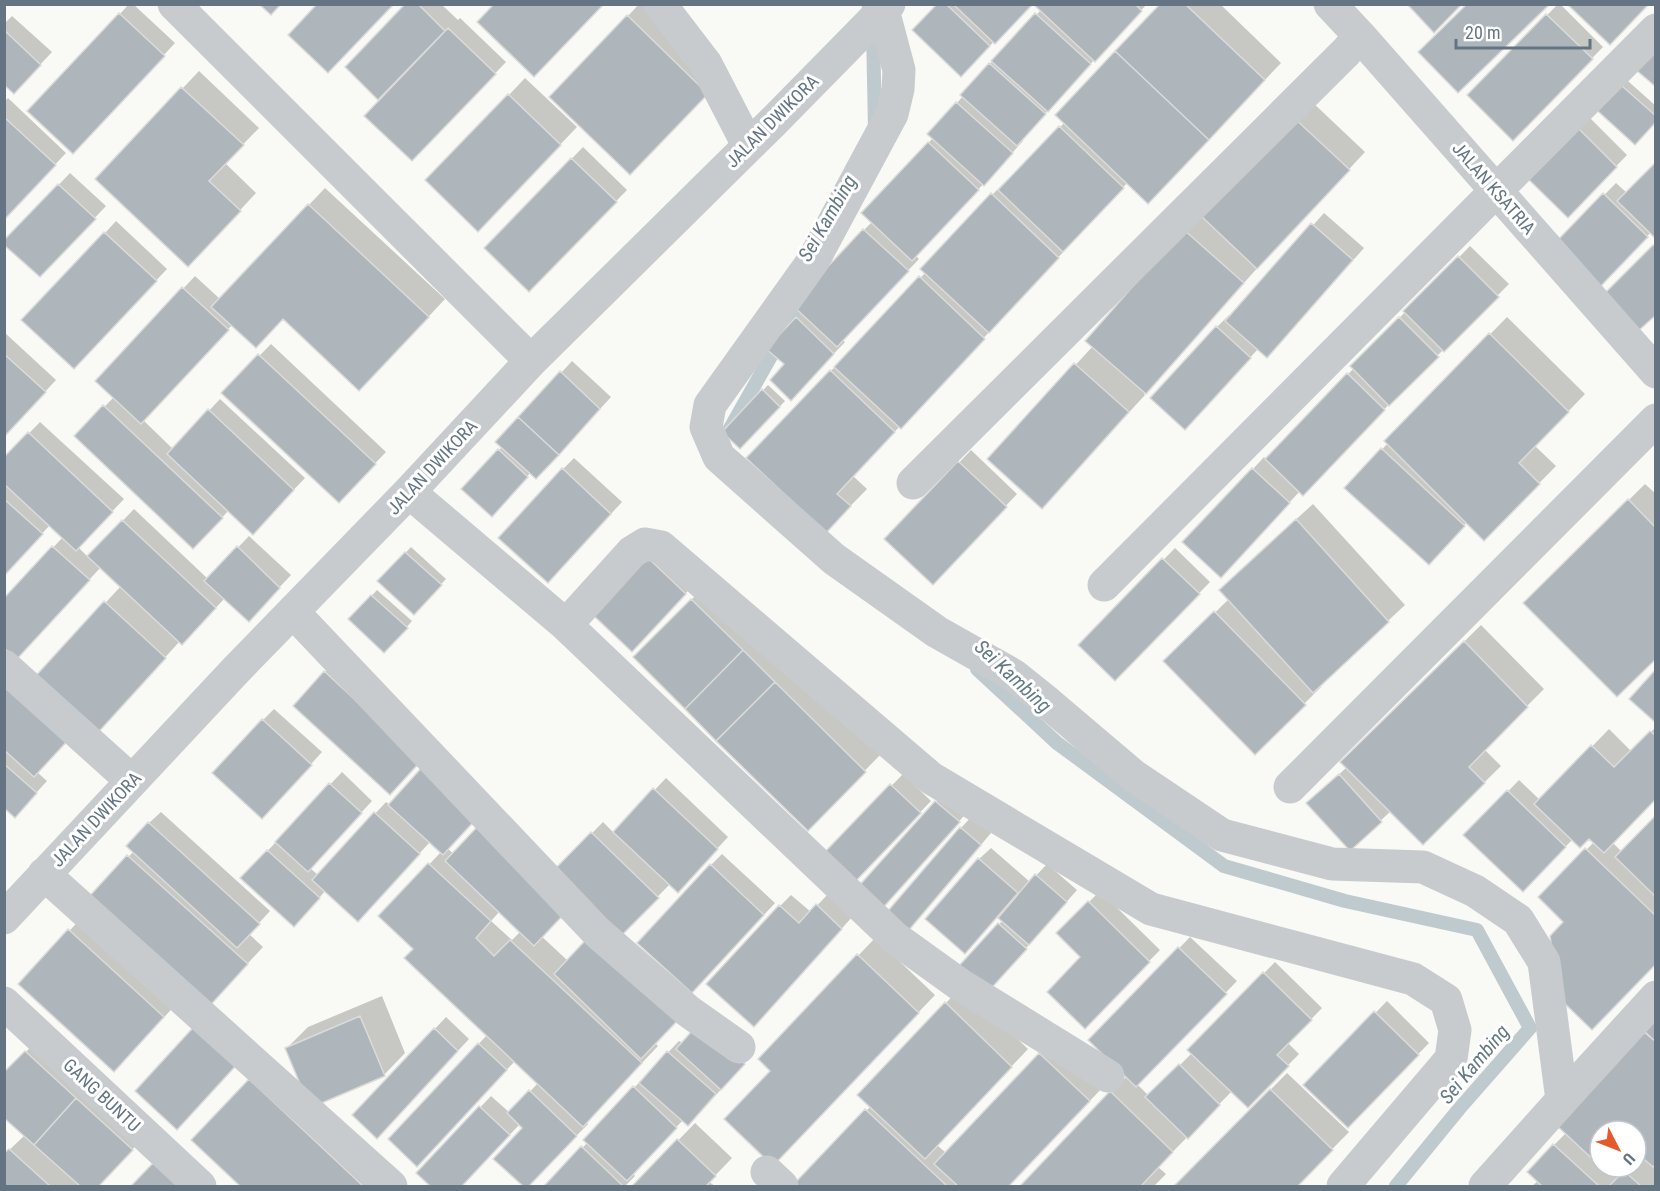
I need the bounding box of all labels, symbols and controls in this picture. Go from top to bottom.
scale bar [1456,12,1590,50]
text: 20 m [1465,22,1500,43]
street label: JALAN DWIKORA [721,70,823,172]
street label: JALAN KSATRIA [1448,137,1540,239]
water label: Sei Kambing [793,170,862,265]
street label: JALAN DWIKORA [383,415,482,519]
water label: Sei Kambing [970,635,1056,718]
street label: JALAN DWIKORA [47,767,146,871]
water label: Sei Kambing [1434,1019,1514,1108]
street label: GANG BUNTU [59,1054,145,1136]
north arrow [1588,1119,1648,1179]
text: U [1619,1149,1639,1168]

